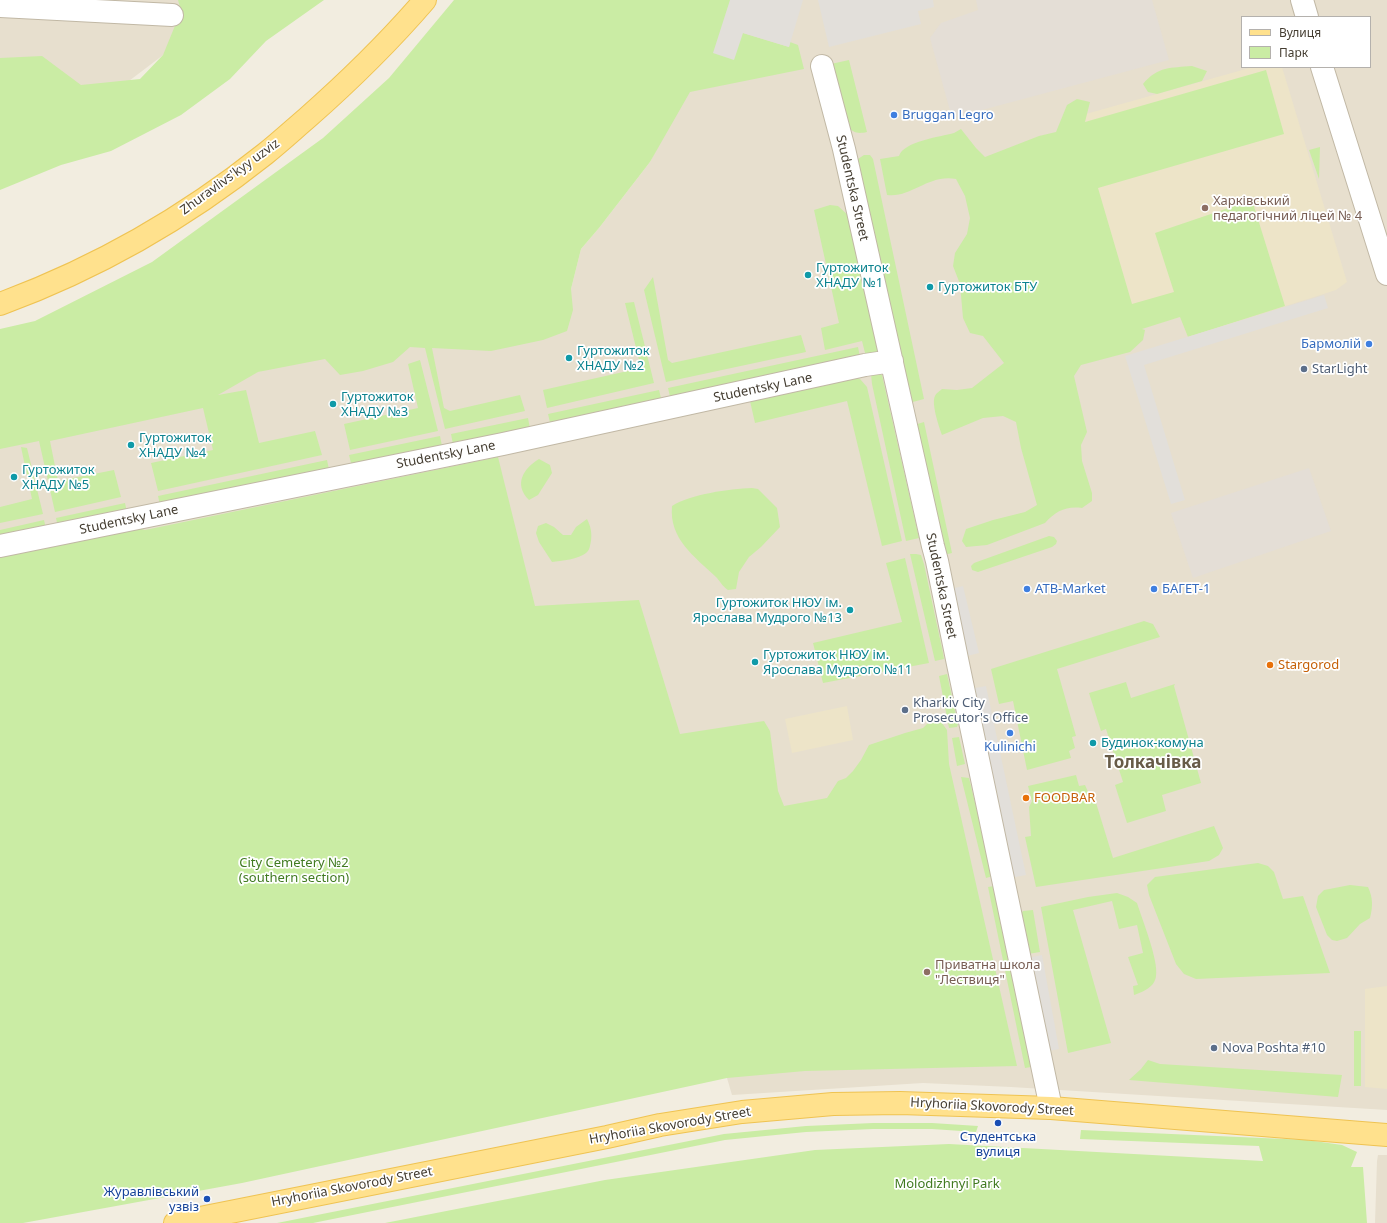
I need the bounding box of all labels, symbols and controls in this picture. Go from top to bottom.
legend [1241,16,1371,68]
text: Вулиця [1279,24,1321,41]
text: Парк [1279,44,1308,61]
place label: Bruggan Legro [902,107,994,123]
marker: Bruggan Legro [889,110,899,120]
street label: Studentska Street [832,134,872,242]
street label: Zhuravlivs'kyy uzviz [177,136,283,218]
place label: Харківський педагогічний ліцей № 4 [1213,193,1362,224]
marker: Харківський педагогічний ліцей № 4 [1200,203,1210,213]
place label: Гуртожиток ХНАДУ №1 [816,260,889,291]
marker: Гуртожиток ХНАДУ №1 [803,270,813,280]
place label: Гуртожиток БТУ [938,279,1037,295]
marker: Гуртожиток БТУ [925,282,935,292]
place label: Бармолій [1301,336,1361,352]
marker: Бармолій [1364,339,1374,349]
place label: Гуртожиток ХНАДУ №2 [577,343,650,374]
marker: Гуртожиток ХНАДУ №2 [564,353,574,363]
place label: StarLight [1312,361,1367,377]
marker: StarLight [1299,364,1309,374]
street label: Studentsky Lane [712,370,814,406]
place label: Гуртожиток ХНАДУ №3 [341,389,414,420]
marker: Гуртожиток ХНАДУ №3 [328,399,338,409]
place label: Гуртожиток ХНАДУ №4 [139,430,212,461]
street label: Studentsky Lane [395,438,497,472]
marker: Гуртожиток ХНАДУ №4 [126,440,136,450]
place label: Гуртожиток ХНАДУ №5 [22,462,95,493]
marker: Гуртожиток ХНАДУ №5 [9,472,19,482]
street label: Studentsky Lane [78,502,180,538]
street label: Studentska Street [922,532,960,640]
place label: ATB-Market [1035,581,1106,597]
place label: БАГЕТ-1 [1162,581,1210,597]
marker: ATB-Market [1022,584,1032,594]
marker: БАГЕТ-1 [1149,584,1159,594]
place label: Гуртожиток НЮУ ім. Ярослава Мудрого №13 [693,595,842,626]
marker: Гуртожиток НЮУ ім. Ярослава Мудрого №13 [845,605,855,615]
place label: Гуртожиток НЮУ ім. Ярослава Мудрого №11 [763,647,912,678]
marker: Гуртожиток НЮУ ім. Ярослава Мудрого №11 [750,657,760,667]
place label: Stargorod [1278,657,1339,673]
marker: Stargorod [1265,660,1275,670]
place label: Kharkiv City Prosecutor's Office [913,695,1028,726]
marker: Kharkiv City Prosecutor's Office [900,705,910,715]
marker: Kulinichi [1005,728,1015,738]
place label: Будинок-комуна [1101,735,1204,751]
marker: Будинок-комуна [1088,738,1098,748]
place label: Kulinichi [984,739,1036,755]
district label: Толкачівка [1104,753,1202,773]
place label: FOODBAR [1034,790,1095,806]
marker: FOODBAR [1021,793,1031,803]
park label: City Cemetery №2 (southern section) [239,855,349,886]
place label: Приватна школа "Лествиця" [935,957,1040,988]
marker: Приватна школа "Лествиця" [922,967,932,977]
place label: Nova Poshta #10 [1222,1040,1325,1056]
marker: Nova Poshta #10 [1209,1043,1219,1053]
street label: Hryhoriia Skovorody Street [910,1095,1074,1119]
street label: Hryhoriia Skovorody Street [588,1104,752,1148]
marker: Студентська вулиця [993,1118,1003,1128]
place label: Студентська вулиця [960,1129,1036,1160]
street label: Hryhoriia Skovorody Street [270,1164,434,1210]
park label: Molodizhnyi Park [894,1176,1000,1192]
place label: Журавлівський узвіз [103,1184,199,1215]
marker: Журавлівський узвіз [202,1194,212,1204]

